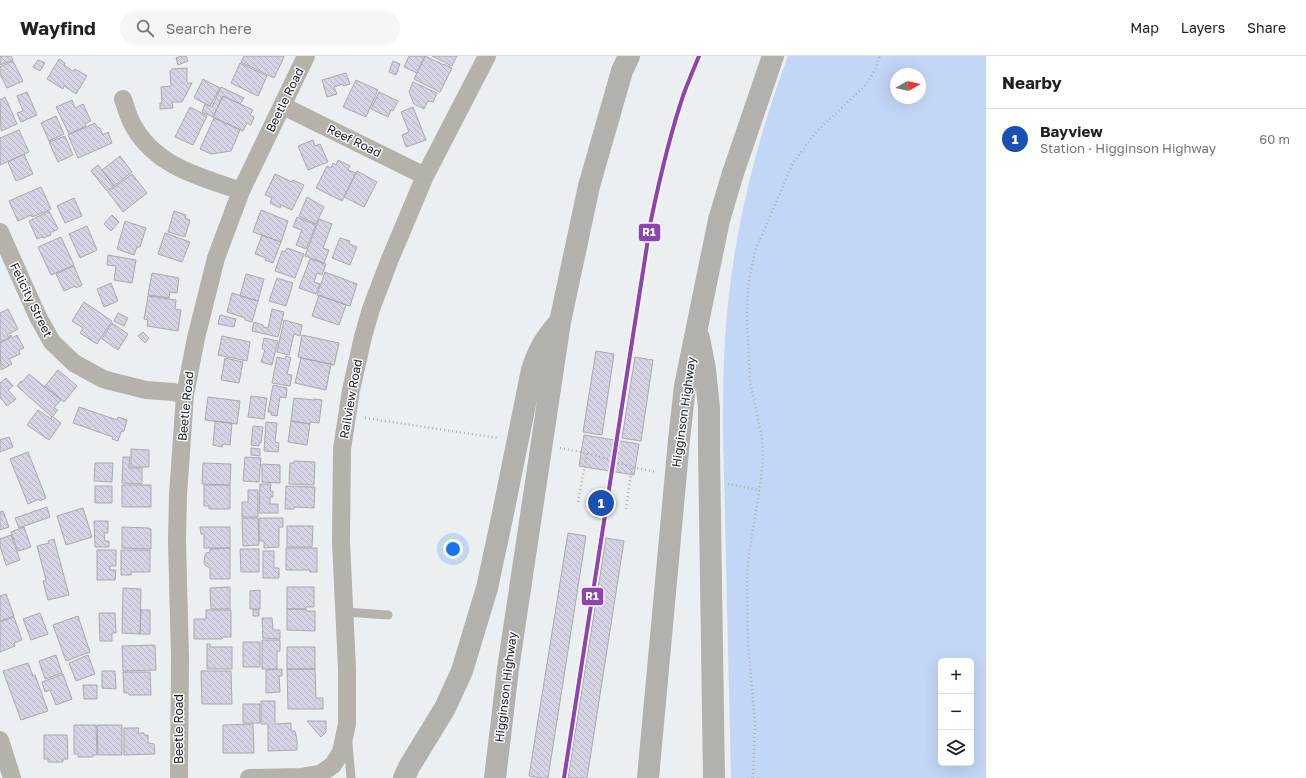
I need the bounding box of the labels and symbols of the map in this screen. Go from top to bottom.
street label: Beetle Road [263,65,307,134]
north arrow [890,68,926,104]
street label: Reef Road [325,121,384,160]
line badge: R1 [638,223,661,242]
text: R1 [642,225,656,238]
street label: Felicity Street [7,260,56,340]
street label: Higginson Highway [668,355,699,468]
street label: Railview Road [336,358,365,440]
street label: Beetle Road [174,370,197,441]
pin: 1 [588,488,614,518]
your location [443,539,463,559]
line badge: R1 [581,587,604,606]
text: R1 [585,589,599,602]
street label: Higginson Highway [491,630,520,743]
street label: Beetle Road [171,694,186,764]

